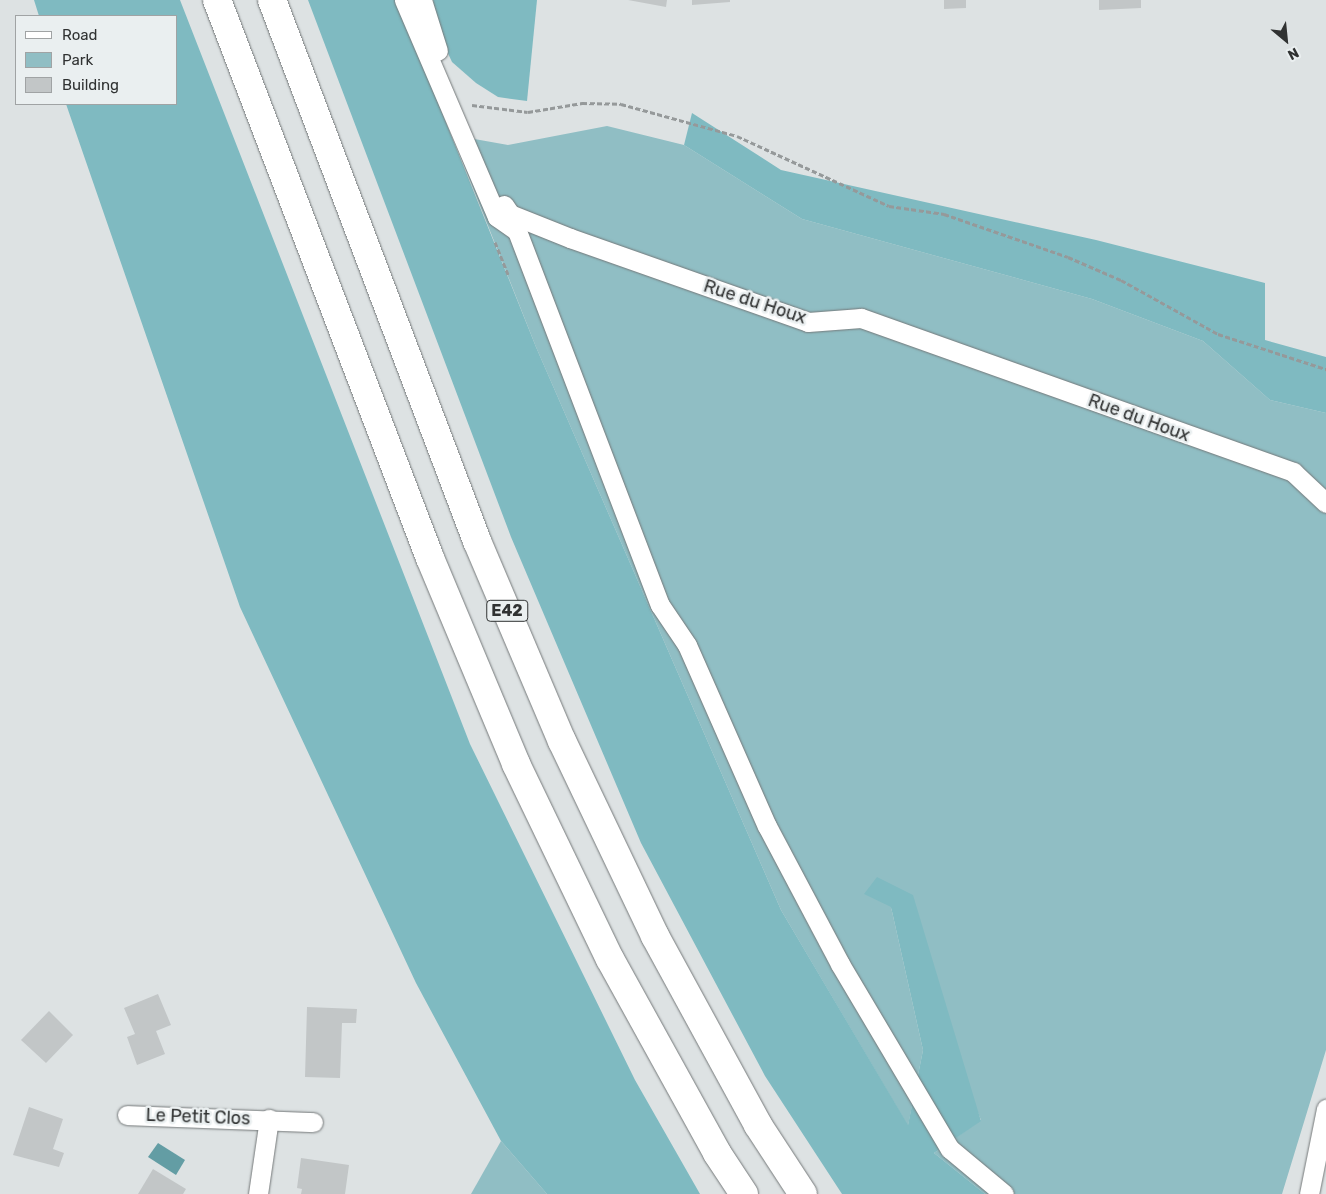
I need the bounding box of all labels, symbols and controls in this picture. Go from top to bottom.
legend [15,15,178,105]
north arrow [1261,15,1311,65]
text: Road [62,26,98,44]
text: N [1285,44,1302,64]
text: Park [62,51,93,69]
text: Building [62,76,119,94]
street label: Rue du Houx [701,275,809,329]
street label: Rue du Houx [1085,390,1193,446]
road number: E42 [486,598,528,624]
street label: Le Petit Clos [145,1104,251,1130]

